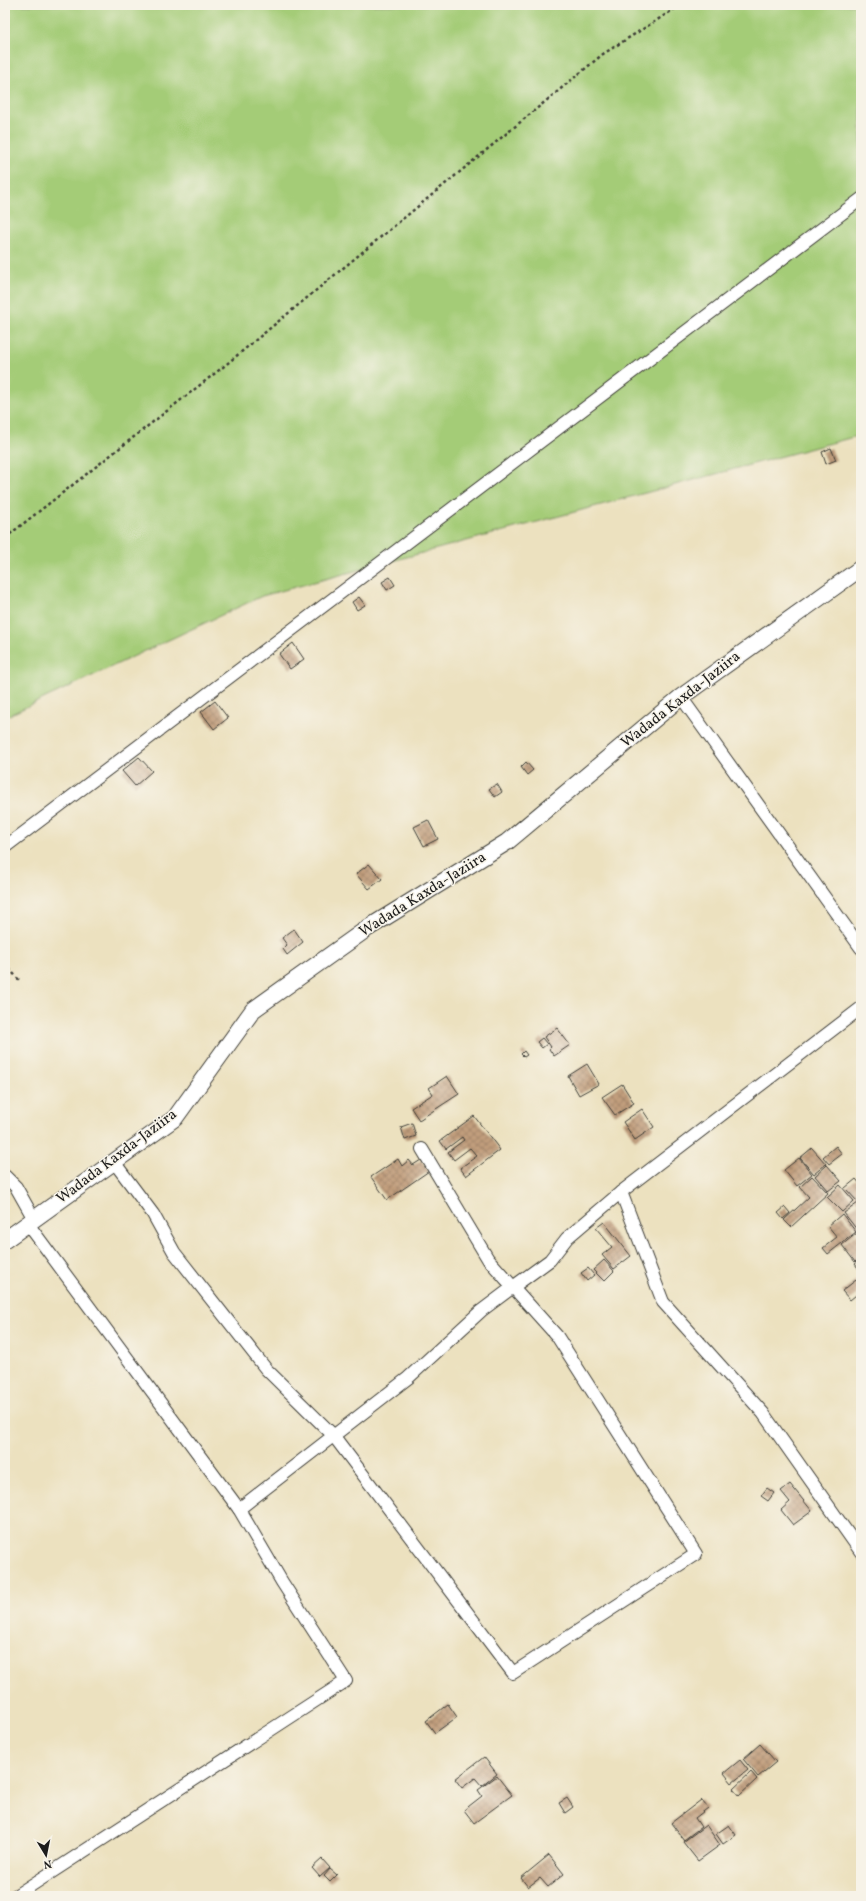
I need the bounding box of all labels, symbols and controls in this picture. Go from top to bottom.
street label: Wadada Kaxda-Jaziira [617,647,745,753]
street label: Wadada Kaxda-Jaziira [355,847,491,943]
street label: Wadada Kaxda-Jaziira [52,1105,182,1209]
north arrow [26,1835,66,1875]
text: N [42,1855,53,1871]

